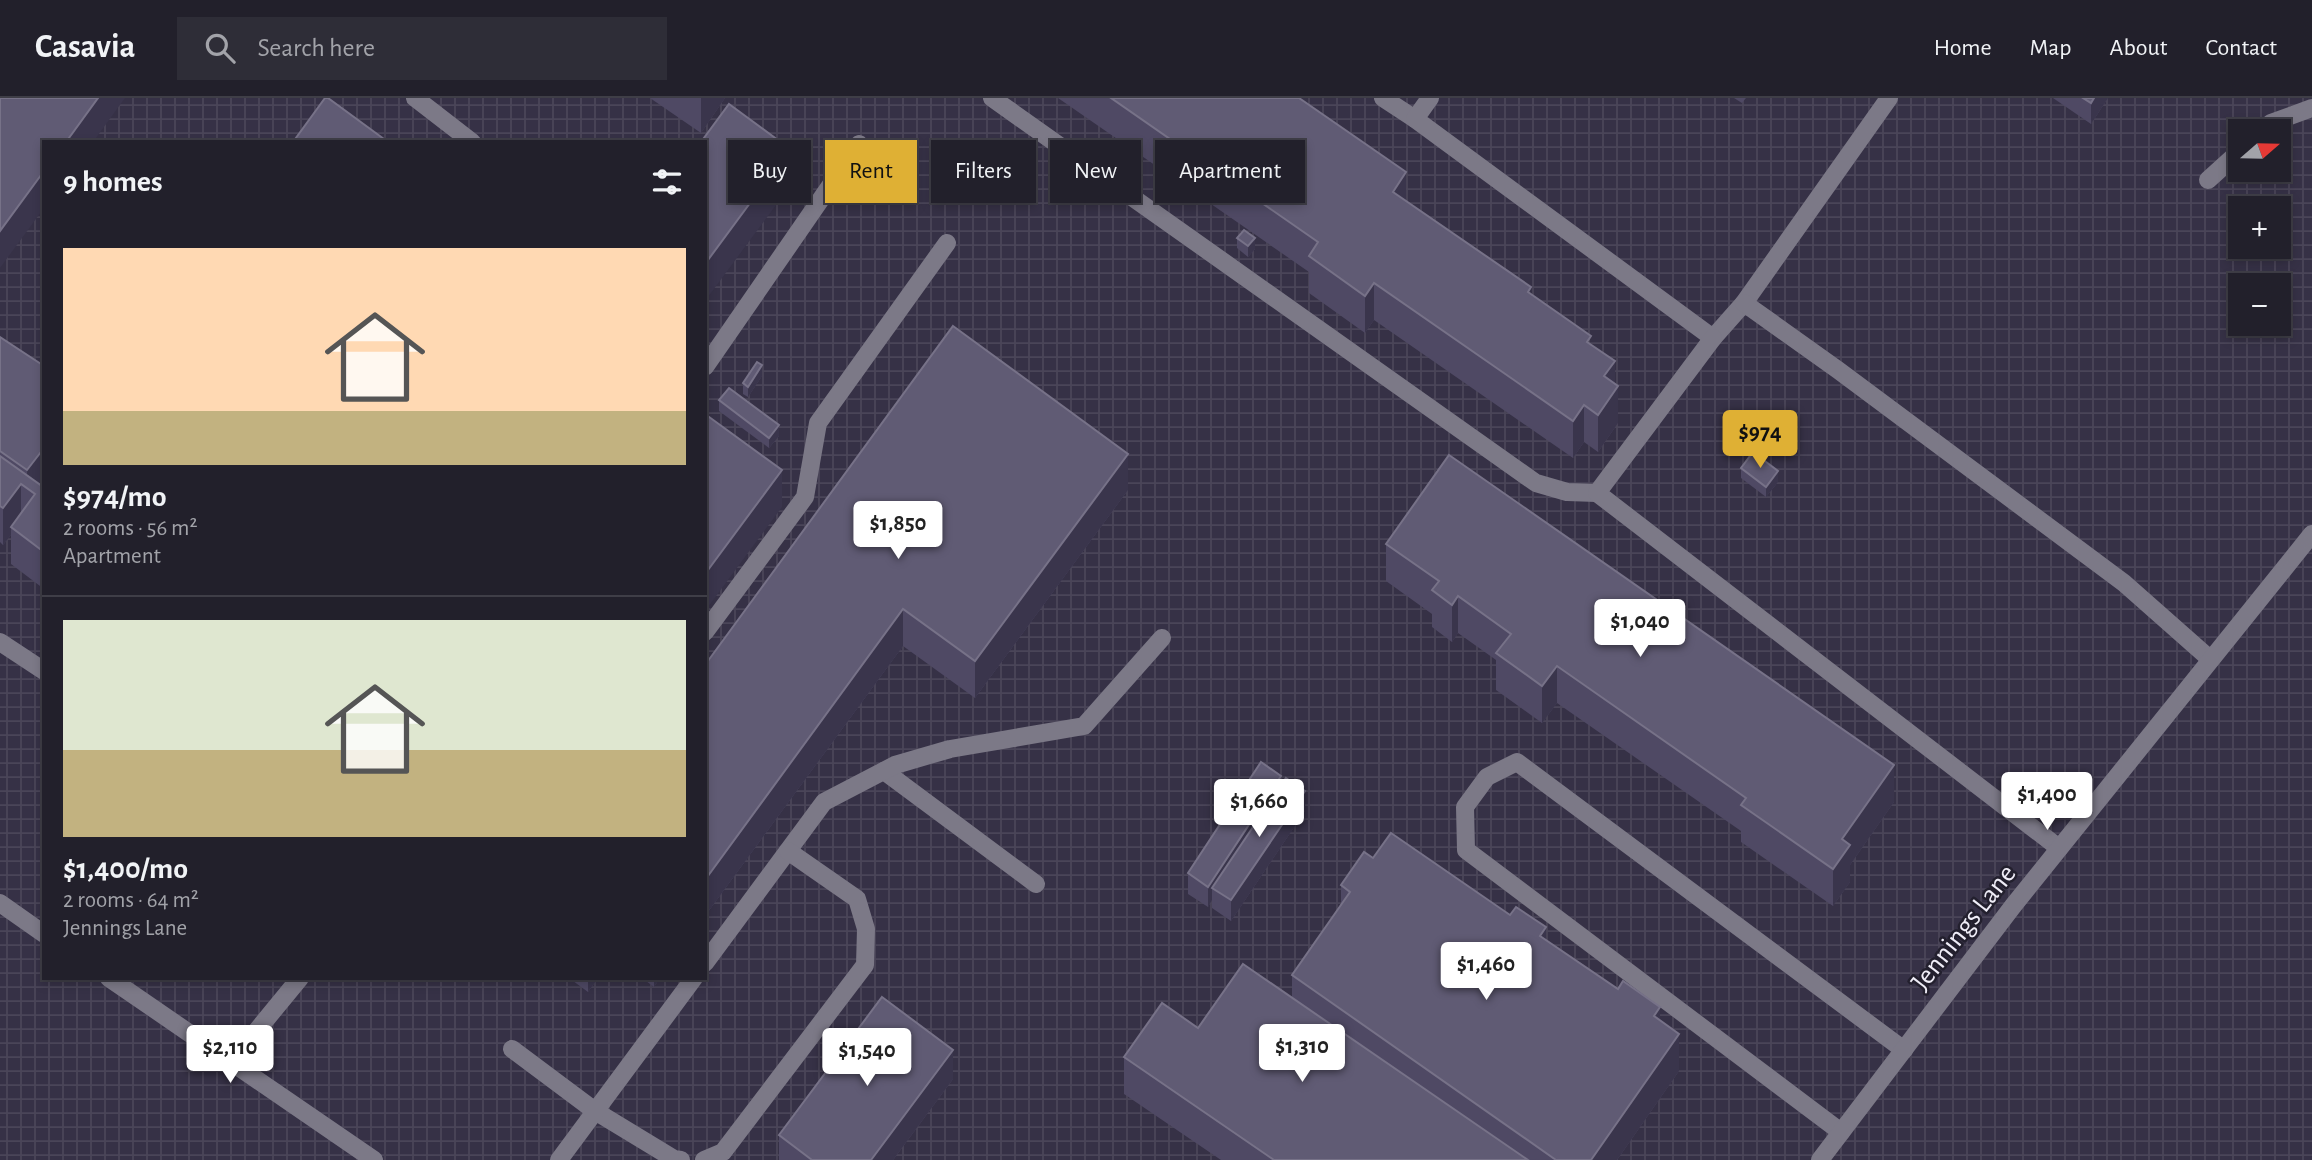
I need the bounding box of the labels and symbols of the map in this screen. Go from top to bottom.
north arrow [2228,119,2291,182]
pin: $974 [1719,410,1801,470]
pin: $1,850 [841,502,955,561]
pin: $1,040 [1583,600,1697,659]
pin: $1,400 [1990,772,2104,832]
pin: $1,660 [1202,780,1316,839]
street label: Jennings Lane [1906,860,2022,996]
pin: $1,460 [1429,942,1543,1002]
pin: $1,310 [1245,1024,1359,1084]
pin: $2,110 [173,1026,287,1085]
pin: $1,540 [810,1028,924,1088]

